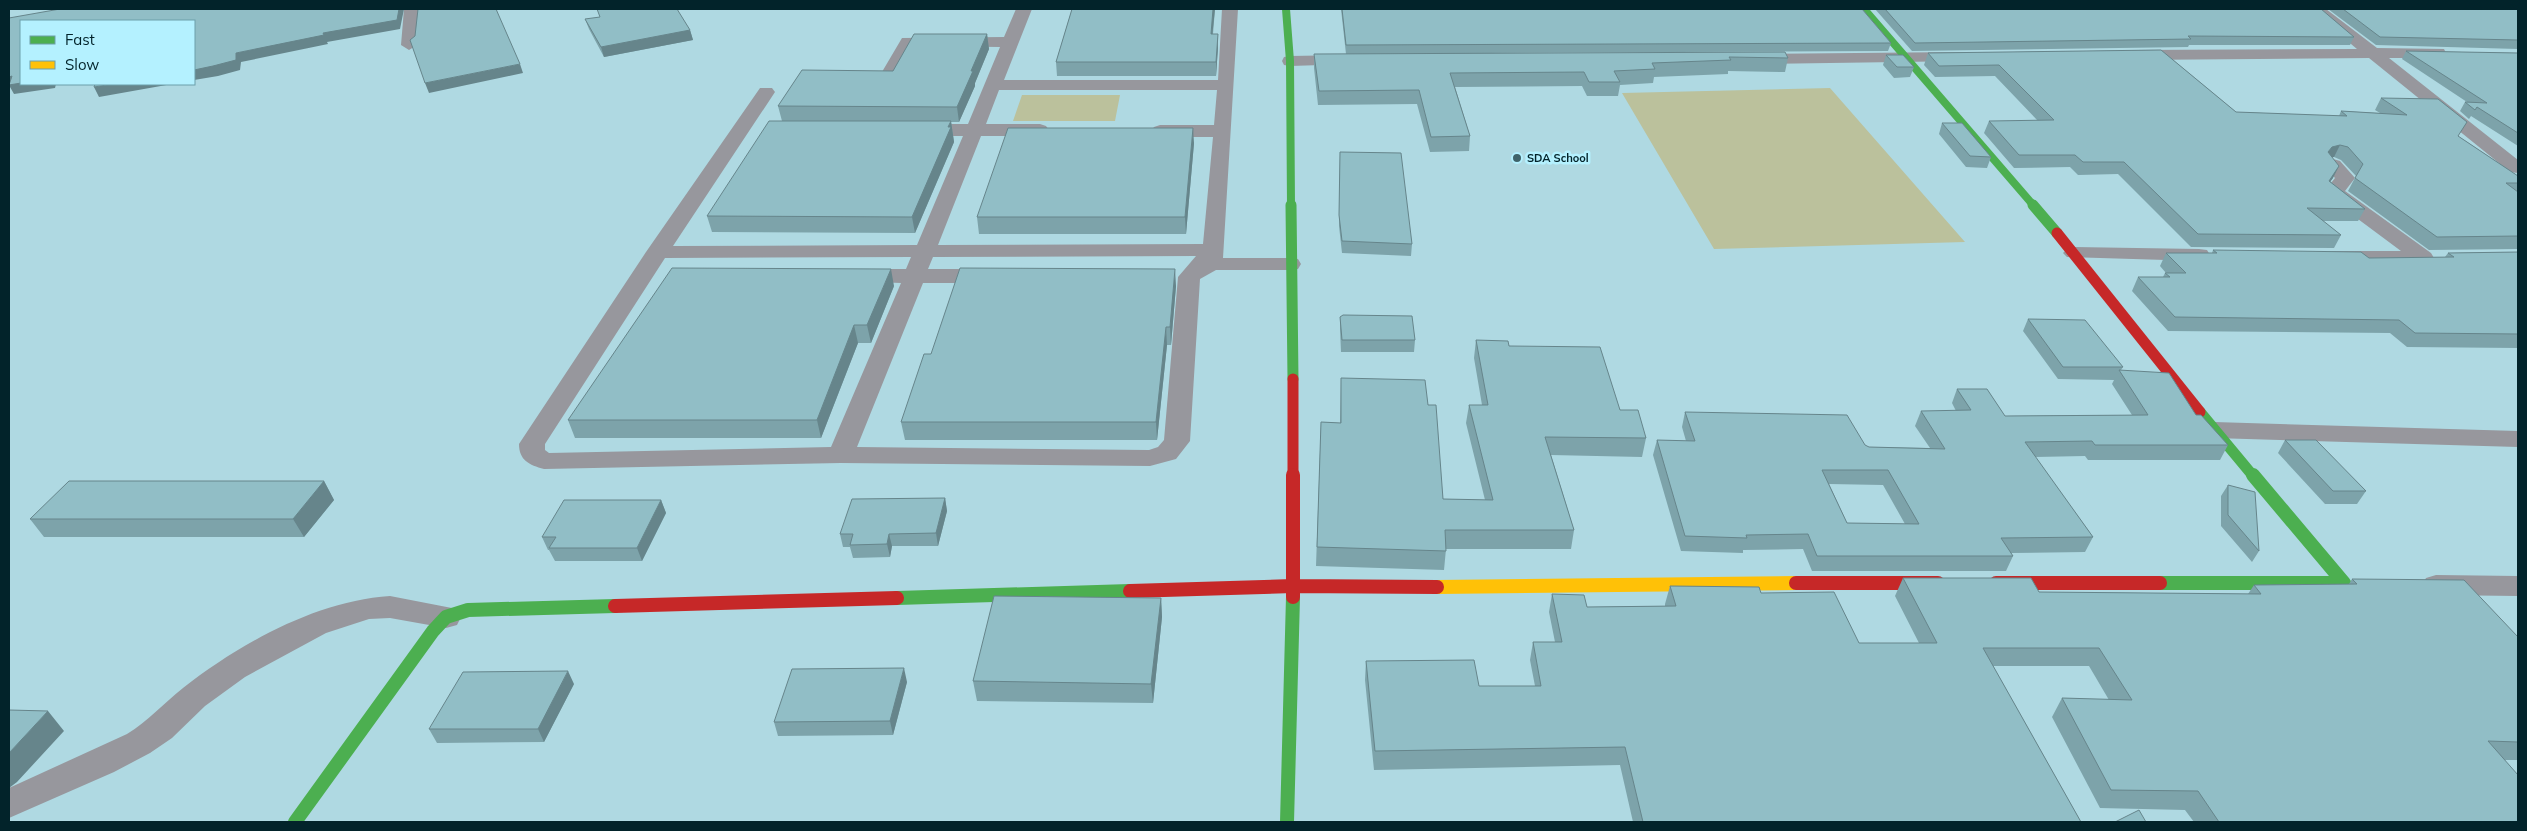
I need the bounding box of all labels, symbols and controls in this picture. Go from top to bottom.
legend [20,20,195,85]
text: Fast [65,30,95,49]
text: Slow [65,55,99,74]
place label: SDA School [1527,151,1589,165]
marker: SDA School [1511,152,1523,164]

